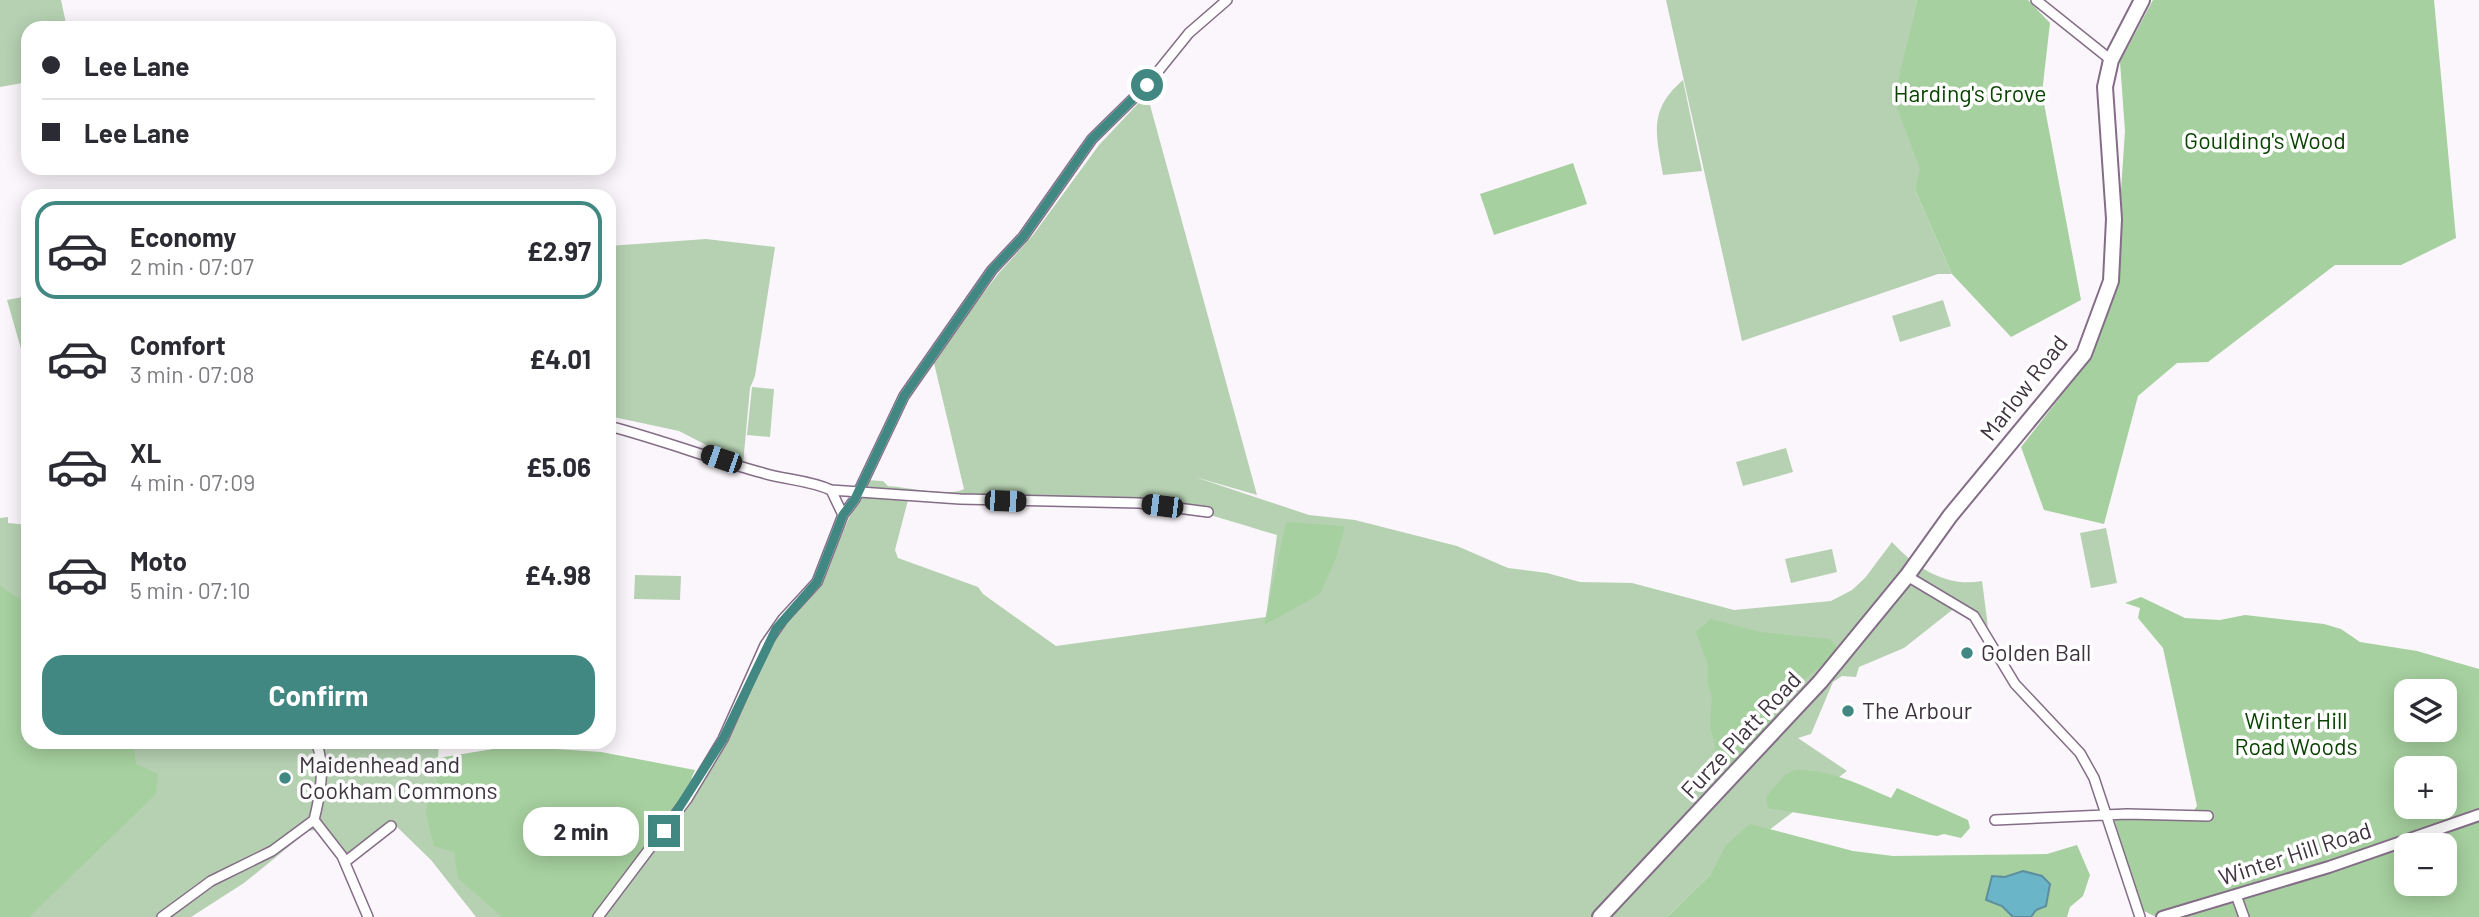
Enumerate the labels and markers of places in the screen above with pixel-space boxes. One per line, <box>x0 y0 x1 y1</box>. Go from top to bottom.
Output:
place label: Golden Ball <box>1981 638 2091 666</box>
marker: Golden Ball <box>1959 645 1975 661</box>
place label: The Arbour <box>1862 696 1973 724</box>
marker: The Arbour <box>1840 703 1856 719</box>
place label: Maidenhead and Cookham Commons <box>299 750 498 804</box>
marker: Maidenhead and Cookham Commons <box>277 770 293 786</box>

